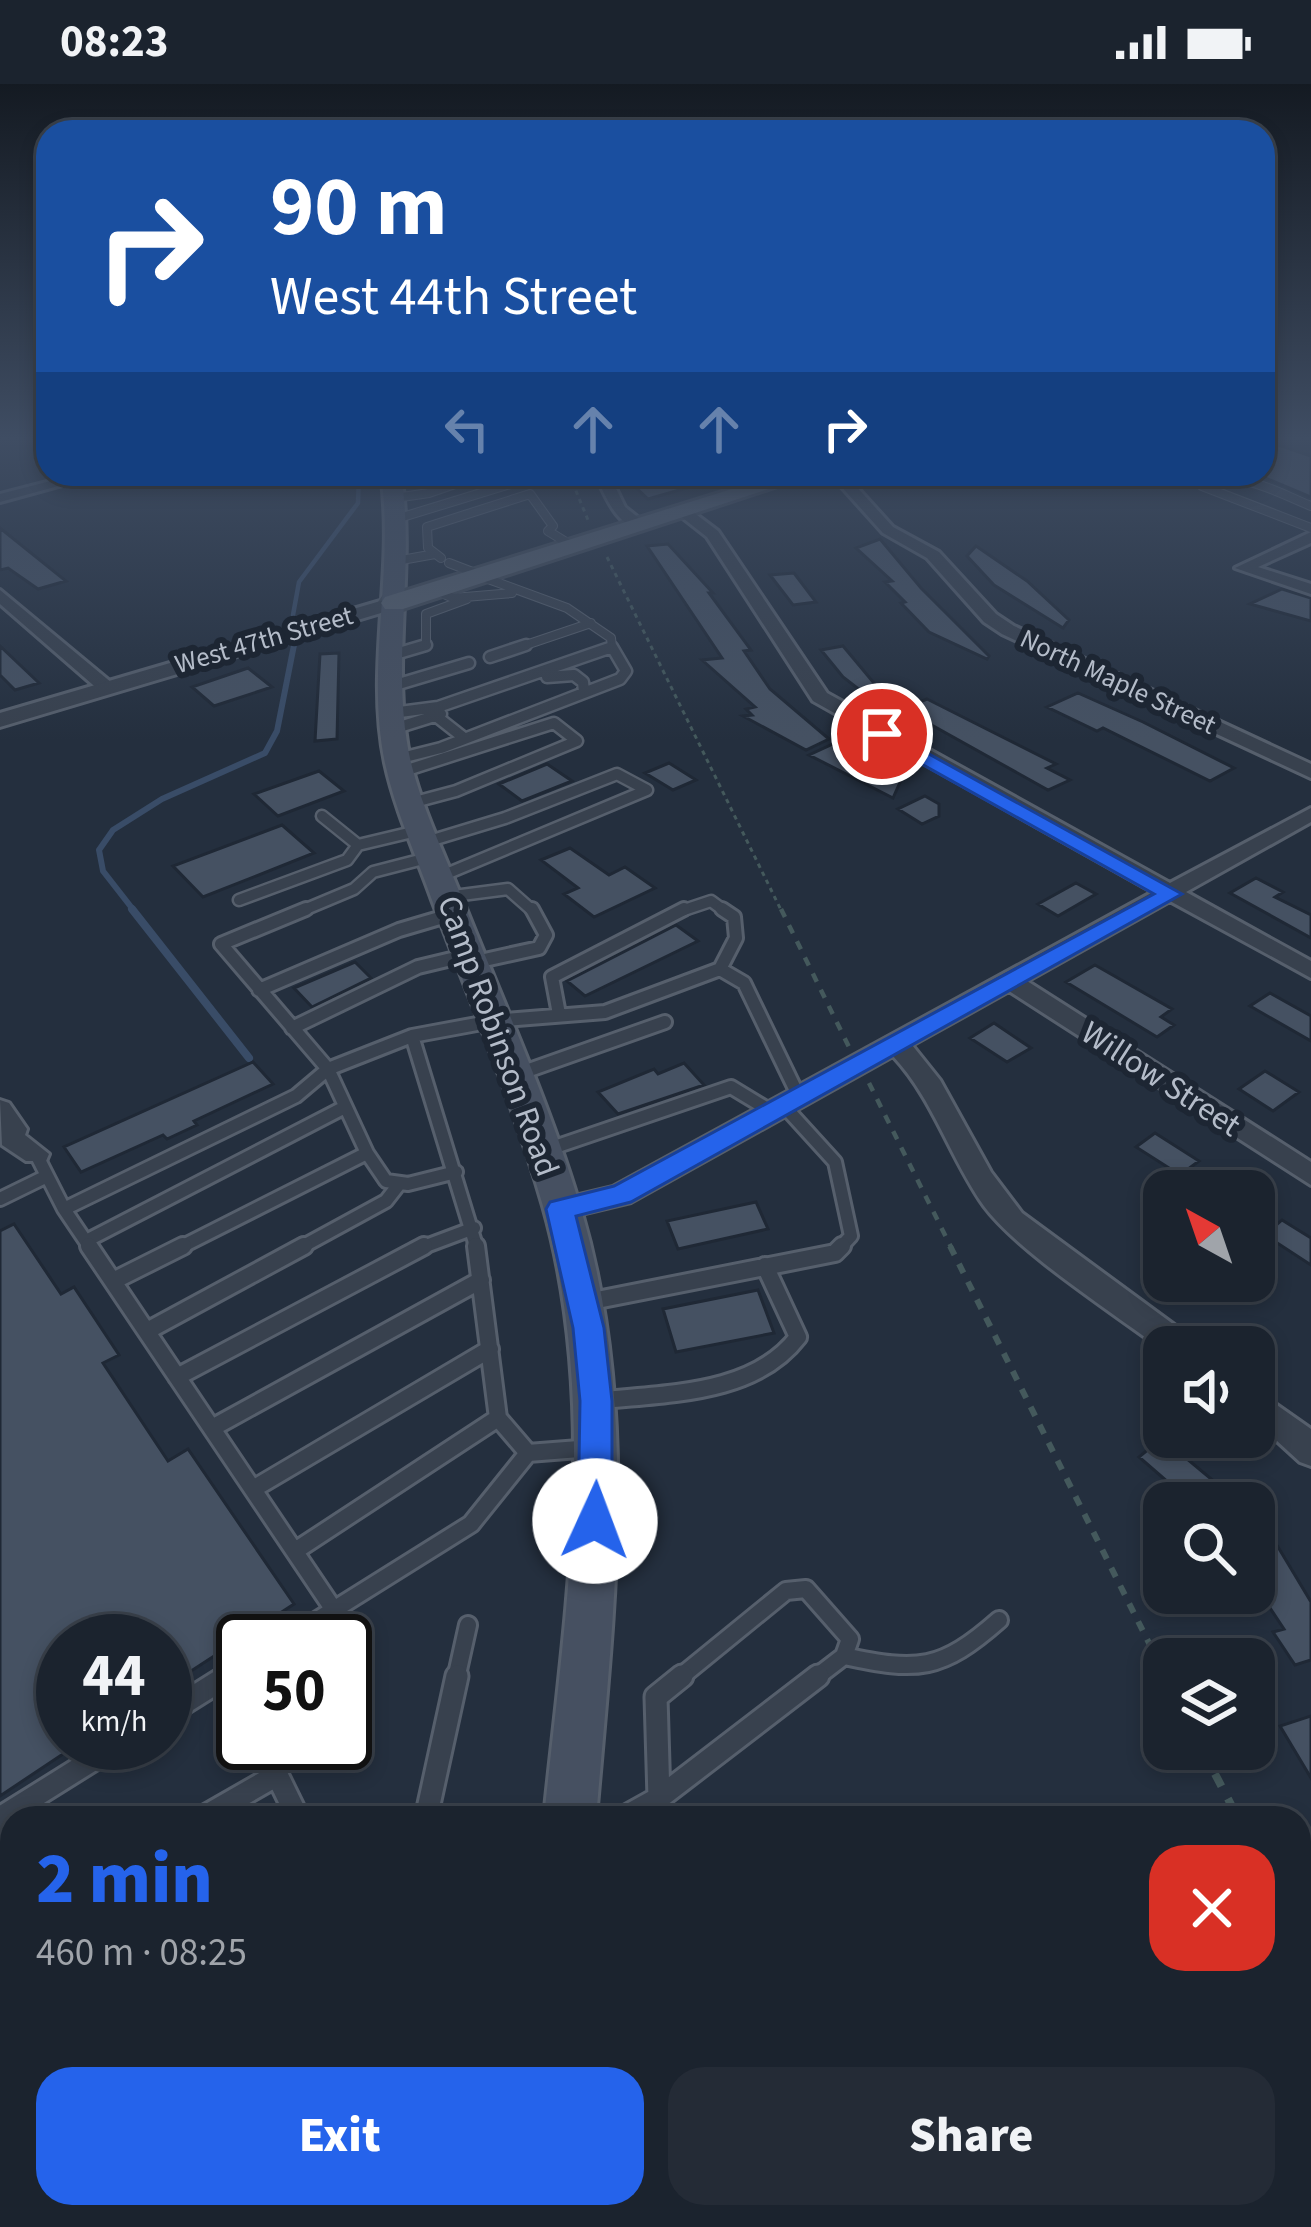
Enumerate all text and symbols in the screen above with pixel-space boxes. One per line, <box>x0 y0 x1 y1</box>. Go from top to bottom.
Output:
text: 08:23 <box>60 10 169 74</box>
text: 90 m <box>270 148 448 268</box>
icon: right <box>72 168 228 324</box>
text: West 44th Street <box>270 259 637 336</box>
icon: left <box>434 396 500 462</box>
icon: ahead <box>560 396 626 462</box>
icon: ahead <box>686 396 752 462</box>
icon: right <box>812 396 878 462</box>
street label: West 47th Street <box>170 596 358 684</box>
street label: North Maple Street <box>1014 619 1222 745</box>
pin <box>831 683 933 785</box>
icon: arrive <box>849 701 915 767</box>
street label: Camp Robinson Road <box>425 889 571 1183</box>
street label: Willow Street <box>1072 1010 1250 1148</box>
north arrow <box>1143 1170 1275 1302</box>
map controls <box>1143 1170 1275 1770</box>
button: sound <box>1143 1326 1275 1458</box>
position arrow <box>532 1458 658 1584</box>
button: search <box>1143 1482 1275 1614</box>
speed limit sign: 50 <box>216 1614 372 1770</box>
text: 44 <box>82 1634 146 1719</box>
button: layers <box>1143 1638 1275 1770</box>
text: km/h <box>81 1700 147 1743</box>
text: 2 min <box>36 1828 213 1931</box>
button: close <box>1149 1845 1275 1971</box>
text: 460 m · 08:25 <box>36 1925 247 1981</box>
button: Exit <box>36 2067 644 2205</box>
button: Share <box>668 2067 1275 2205</box>

